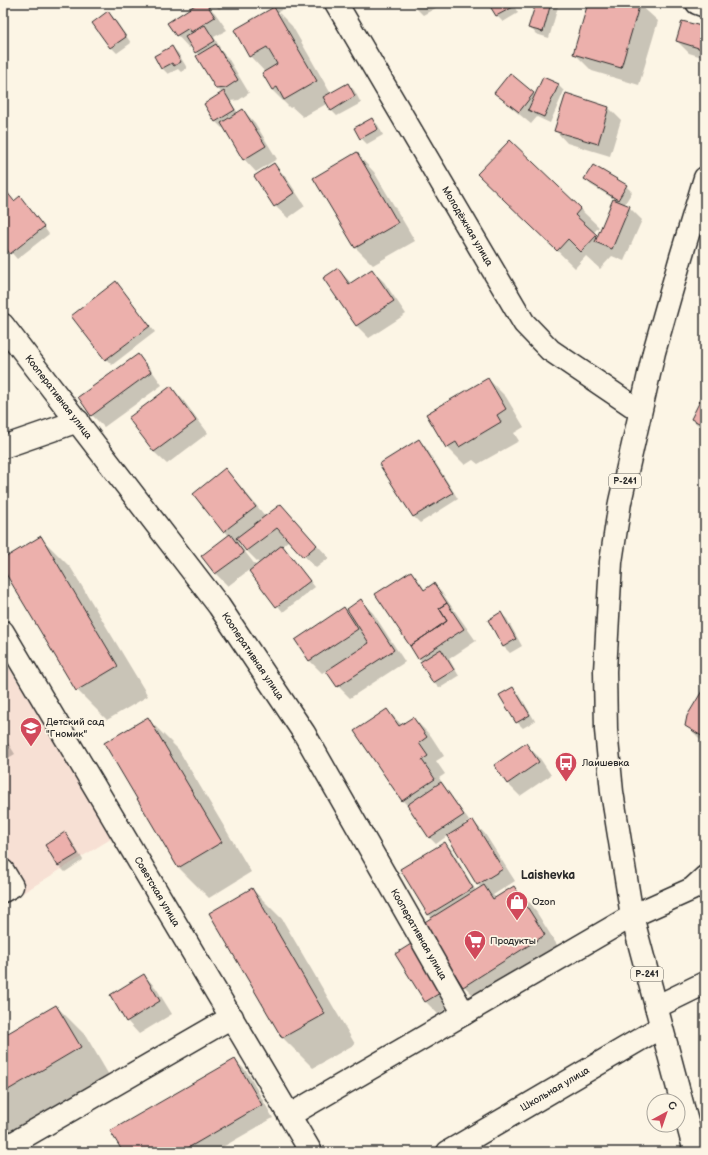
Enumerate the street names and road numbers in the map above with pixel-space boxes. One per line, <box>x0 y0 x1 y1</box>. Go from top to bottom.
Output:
street label: Молодёжная улица <box>439 184 495 268</box>
street label: Кооперативная улица <box>22 353 95 442</box>
road number: Р-241 <box>609 474 641 488</box>
street label: Кооперативная улица <box>219 610 286 703</box>
street label: Советская улица <box>132 855 182 929</box>
street label: Кооперативная улица <box>388 887 449 982</box>
road number: Р-241 <box>631 967 663 981</box>
street label: Школьная улица <box>518 1064 592 1114</box>

